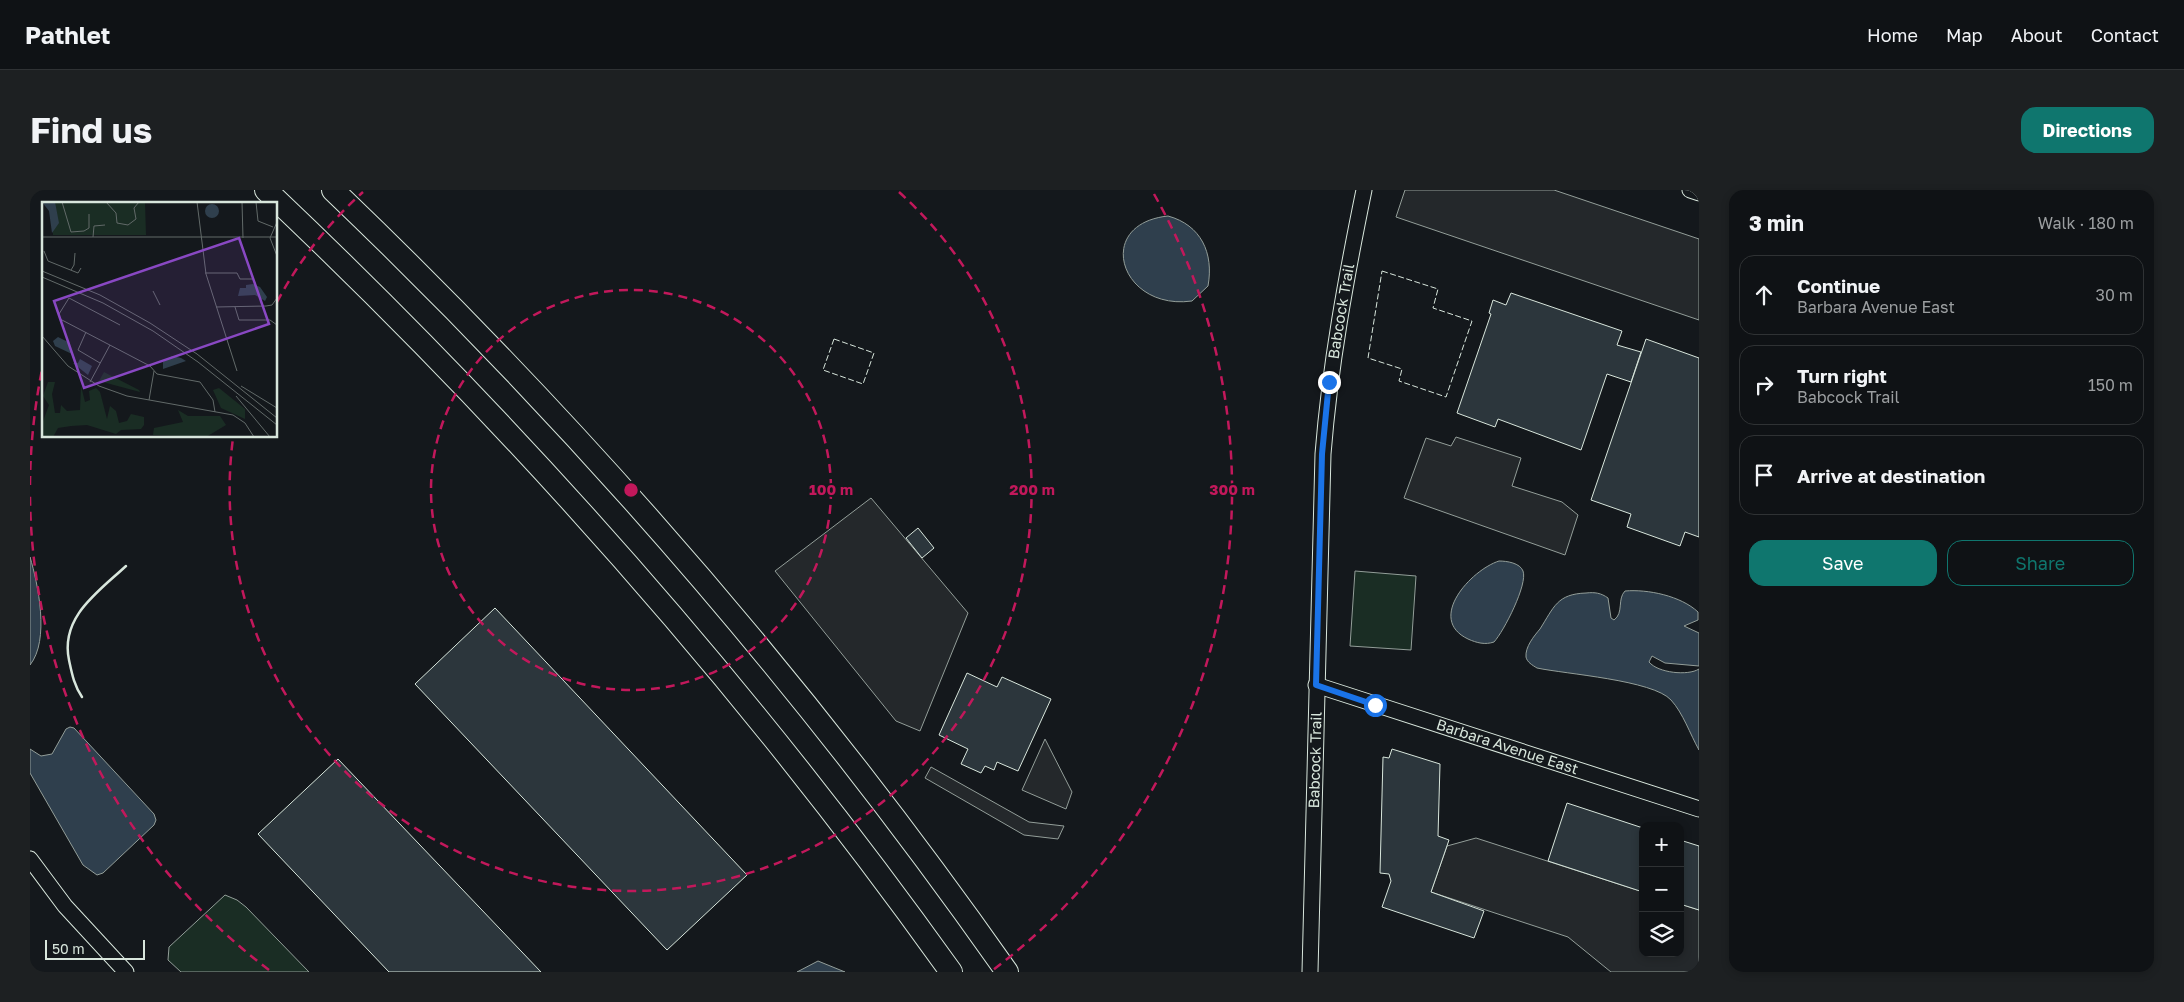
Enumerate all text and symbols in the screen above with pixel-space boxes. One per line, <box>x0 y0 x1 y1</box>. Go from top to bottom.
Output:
text: Pathlet <box>25 20 110 49</box>
text: Home <box>1867 24 1918 46</box>
text: Map <box>1946 24 1983 46</box>
text: About <box>2011 24 2063 46</box>
text: Contact <box>2091 24 2159 46</box>
button: Directions <box>2021 107 2154 153</box>
text: Find us <box>30 109 152 151</box>
inset map <box>42 202 278 438</box>
text: 3 min <box>1749 210 1804 236</box>
text: Walk · 180 m <box>2038 213 2134 233</box>
street label: Babcock Trail <box>1324 262 1357 360</box>
text: Continue <box>1797 274 1880 297</box>
icon: ahead <box>1750 281 1778 309</box>
text: 30 m <box>2096 285 2133 305</box>
text: Barbara Avenue East <box>1797 297 1955 317</box>
text: Turn right <box>1797 364 1887 387</box>
route end <box>1318 371 1341 394</box>
icon: right <box>1750 371 1778 399</box>
text: 150 m <box>2088 375 2133 395</box>
text: Babcock Trail <box>1797 387 1900 407</box>
icon: arrive <box>1750 461 1778 489</box>
text: Arrive at destination <box>1797 464 1985 487</box>
text: 100 m <box>809 480 853 498</box>
text: 200 m <box>1009 480 1055 498</box>
text: 300 m <box>1209 480 1255 498</box>
centre of rings <box>622 481 640 499</box>
button: Save <box>1749 540 1937 586</box>
button: Share <box>1947 540 2134 586</box>
route start <box>1364 694 1387 717</box>
street label: Babcock Trail <box>1304 711 1325 808</box>
street label: Barbara Avenue East <box>1434 715 1581 777</box>
map controls <box>1639 822 1684 957</box>
button: + <box>1639 822 1684 867</box>
button: − <box>1639 867 1684 912</box>
button: layers <box>1639 912 1684 957</box>
scale bar <box>45 937 145 960</box>
text: 50 m <box>52 940 85 957</box>

